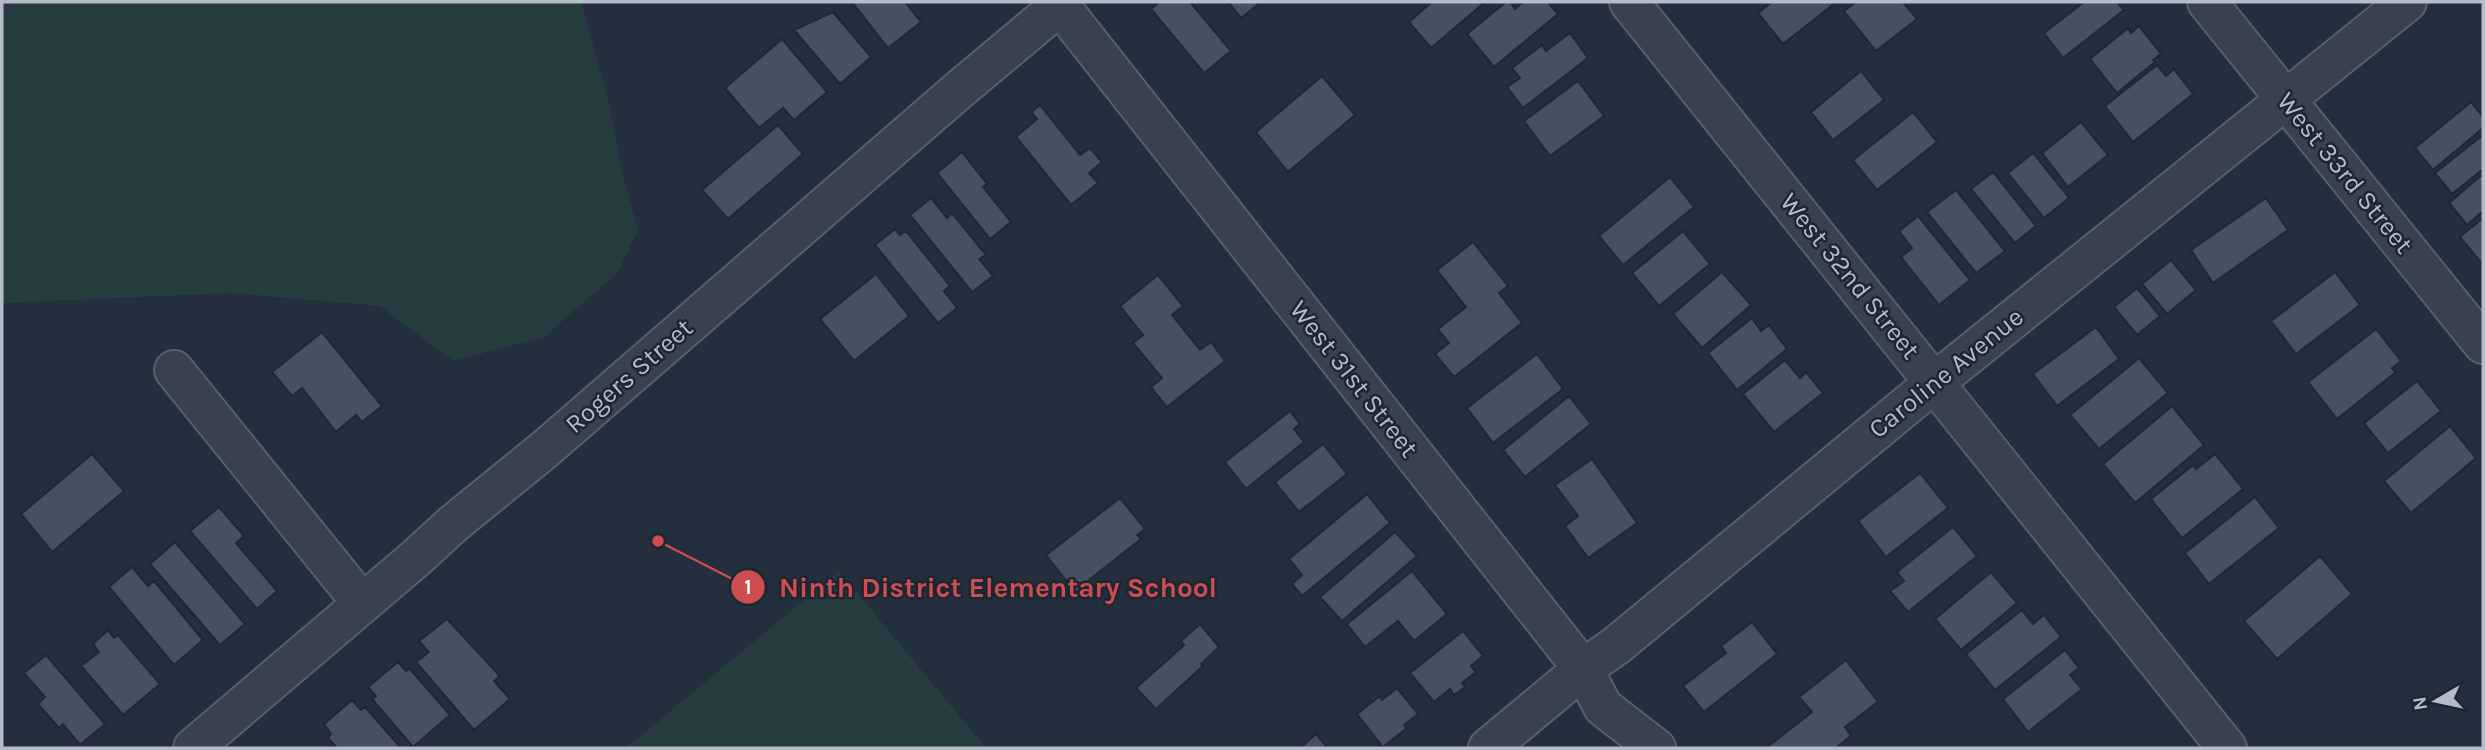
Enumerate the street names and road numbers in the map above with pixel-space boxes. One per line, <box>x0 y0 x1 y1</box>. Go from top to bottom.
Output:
street label: West 33rd Street <box>2271 86 2420 260</box>
street label: West 32nd Street <box>1774 187 1927 365</box>
street label: West 31st Street <box>1283 294 1425 464</box>
street label: Caroline Avenue <box>1863 301 2029 445</box>
street label: Rogers Street <box>559 312 699 440</box>

